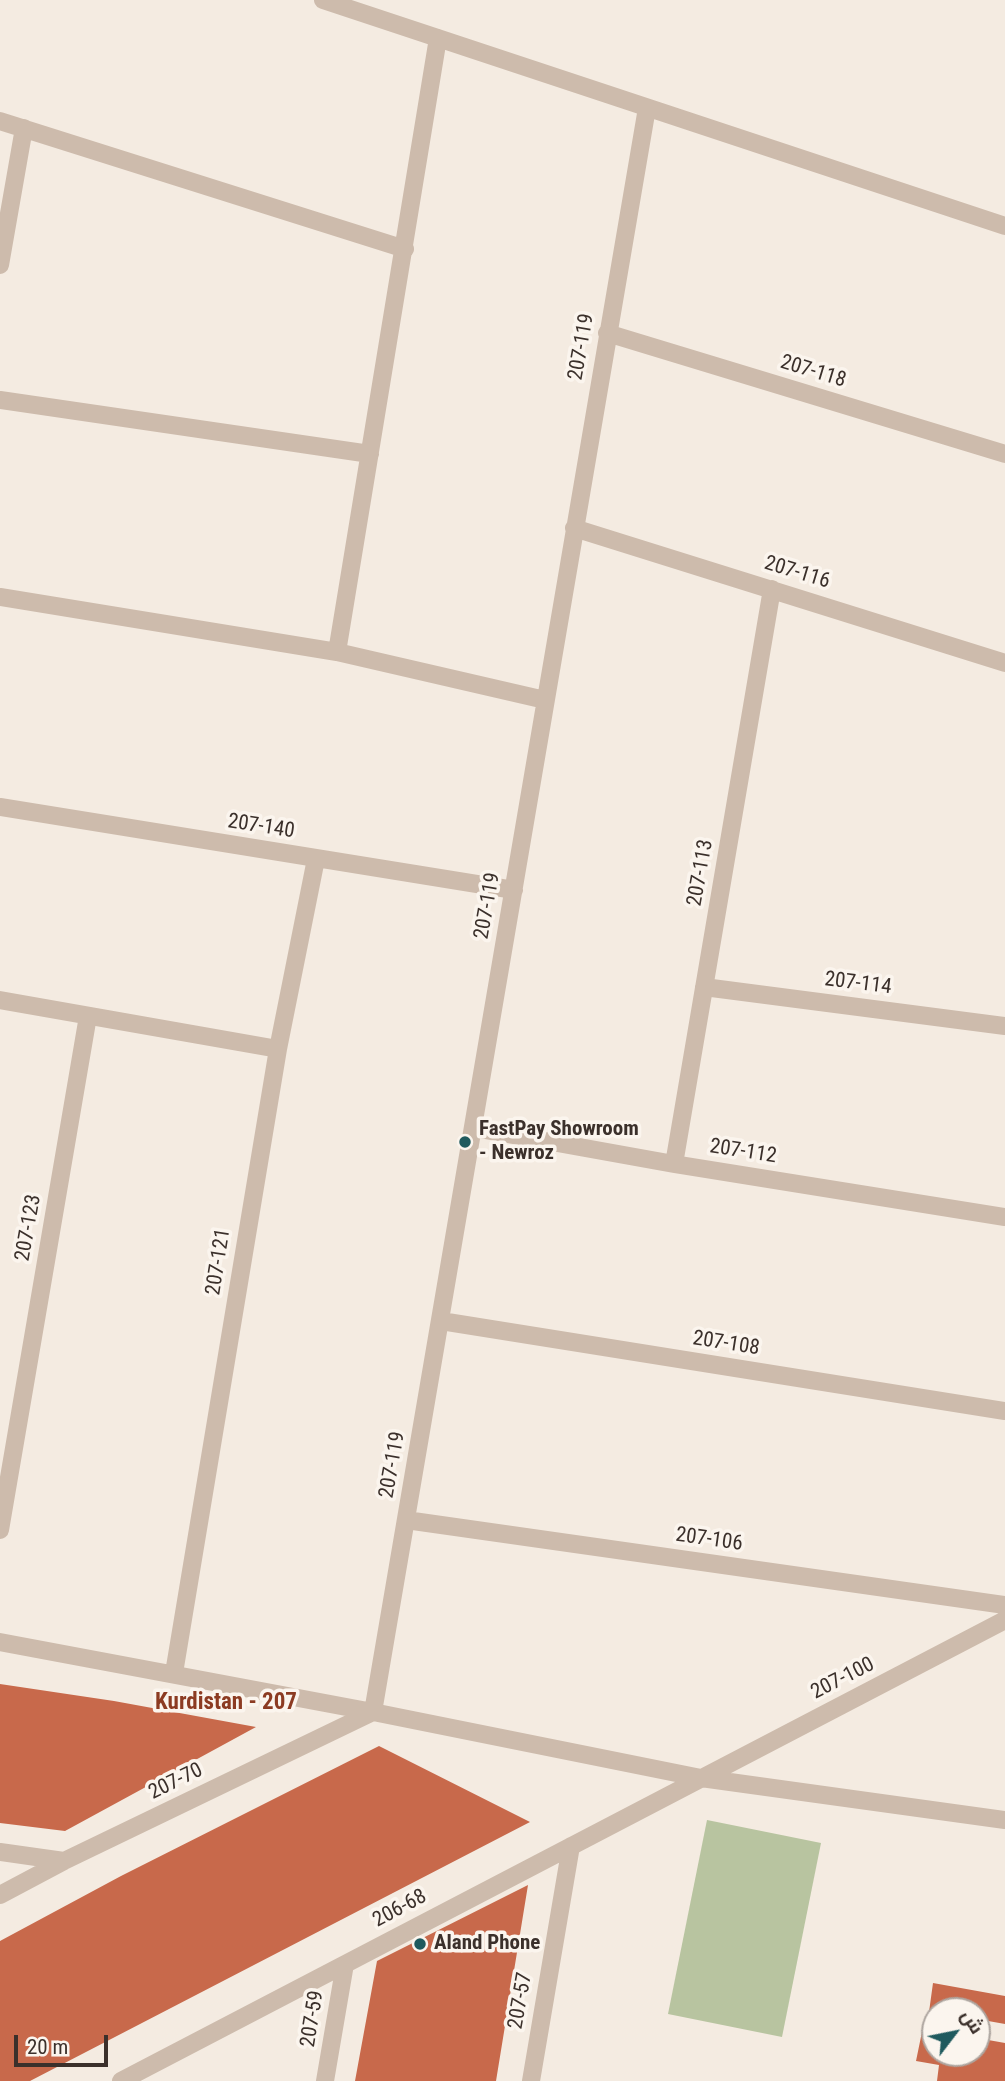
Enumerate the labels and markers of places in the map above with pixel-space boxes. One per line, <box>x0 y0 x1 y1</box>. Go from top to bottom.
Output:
place label: FastPay Showroom - Newroz <box>479 1117 639 1167</box>
marker: FastPay Showroom - Newroz <box>457 1134 473 1150</box>
place label: Aland Phone <box>434 1931 540 1957</box>
marker: Aland Phone <box>412 1936 428 1952</box>

